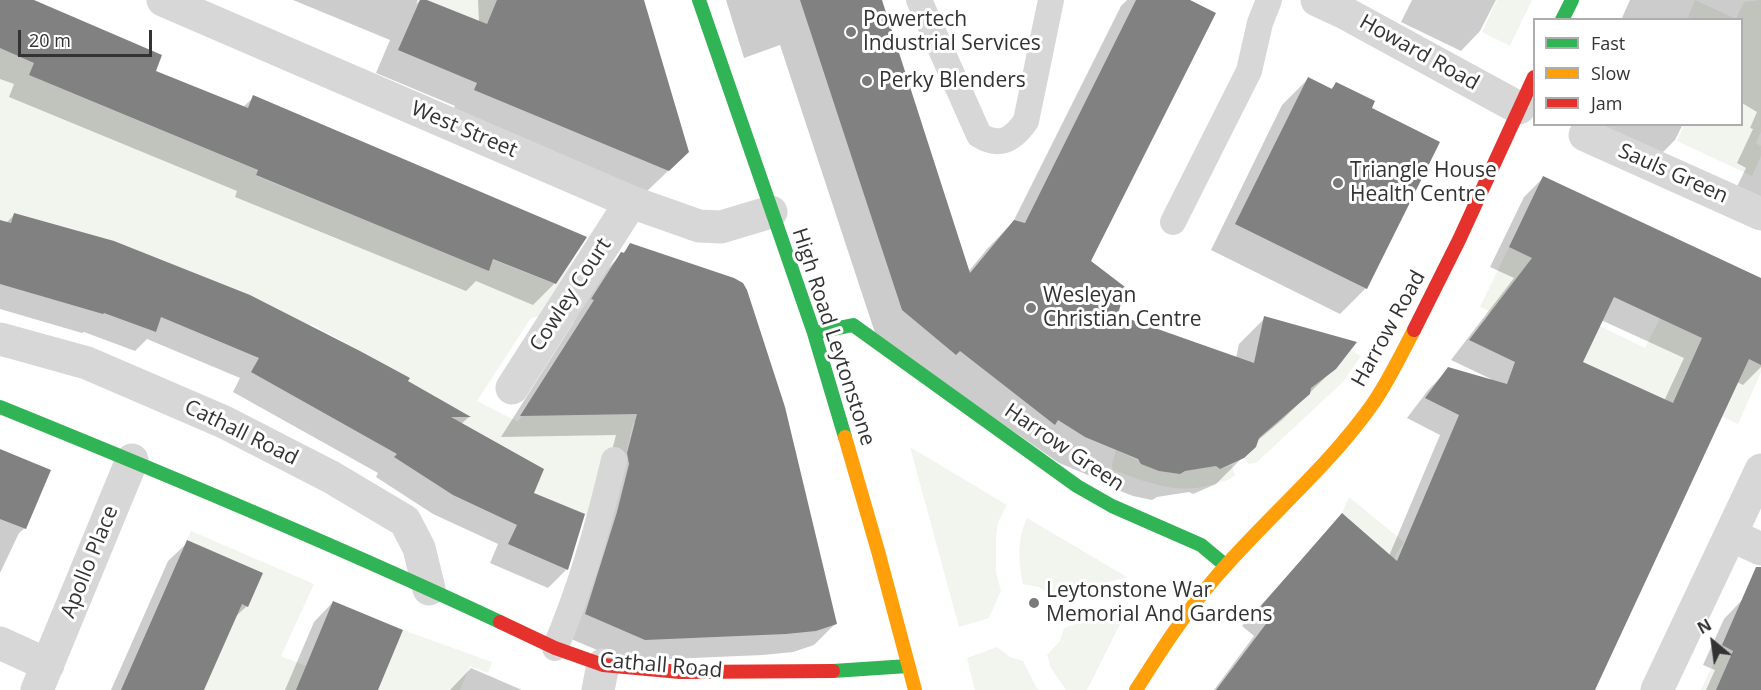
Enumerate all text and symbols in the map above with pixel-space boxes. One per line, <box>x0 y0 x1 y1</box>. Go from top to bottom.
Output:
place label: Powertech Industrial Services <box>863 7 1041 57</box>
street label: Howard Road <box>1355 10 1483 96</box>
scale bar <box>21 18 154 56</box>
legend <box>1533 18 1743 126</box>
marker: Powertech Industrial Services <box>844 25 858 39</box>
text: 20 m <box>29 28 71 52</box>
text: Fast <box>1591 31 1625 55</box>
text: Slow <box>1591 61 1630 85</box>
place label: Perky Blenders <box>879 68 1026 94</box>
marker: Perky Blenders <box>860 74 874 88</box>
text: Jam <box>1591 91 1623 115</box>
street label: West Street <box>407 96 521 164</box>
street label: Sauls Green <box>1614 139 1732 209</box>
place label: Triangle House Health Centre <box>1350 158 1497 208</box>
marker: Triangle House Health Centre <box>1331 176 1345 190</box>
street label: High Road Leytonstone <box>786 225 880 449</box>
street label: Cowley Court <box>525 234 617 356</box>
street label: Harrow Road <box>1347 267 1431 391</box>
place label: Wesleyan Christian Centre <box>1043 283 1202 333</box>
marker: Wesleyan Christian Centre <box>1024 301 1038 315</box>
street label: Cathall Road <box>180 395 302 471</box>
street label: Harrow Green <box>999 399 1129 497</box>
street label: Apollo Place <box>56 502 124 622</box>
place label: Leytonstone War Memorial And Gardens <box>1046 578 1273 628</box>
marker: Leytonstone War Memorial And Gardens <box>1027 596 1041 610</box>
north arrow <box>1683 612 1743 672</box>
text: N <box>1693 613 1715 639</box>
street label: Cathall Road <box>599 648 723 684</box>

